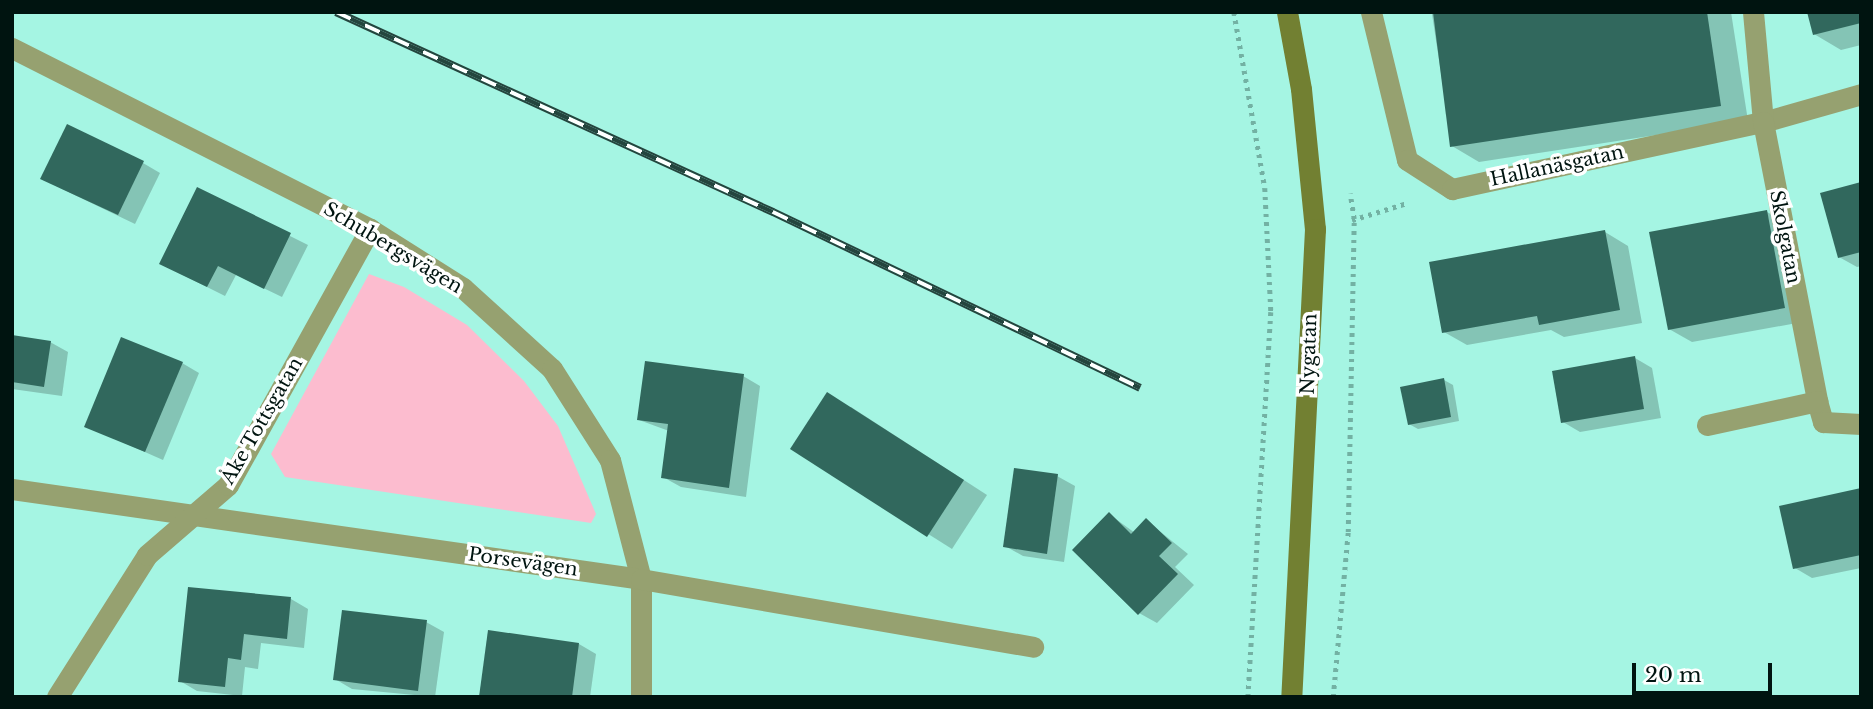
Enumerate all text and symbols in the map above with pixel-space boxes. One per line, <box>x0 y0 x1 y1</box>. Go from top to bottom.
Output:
street label: Hallanäsgatan <box>1488 141 1626 191</box>
street label: Skolgatan <box>1765 188 1805 286</box>
street label: Schubergsvägen <box>320 198 466 298</box>
street label: Nygatan <box>1296 313 1322 395</box>
street label: Åke Tottsgatan <box>216 353 308 489</box>
street label: Porsevägen <box>467 543 579 581</box>
scale bar <box>1635 650 1775 694</box>
text: 20 m <box>1645 662 1702 688</box>

